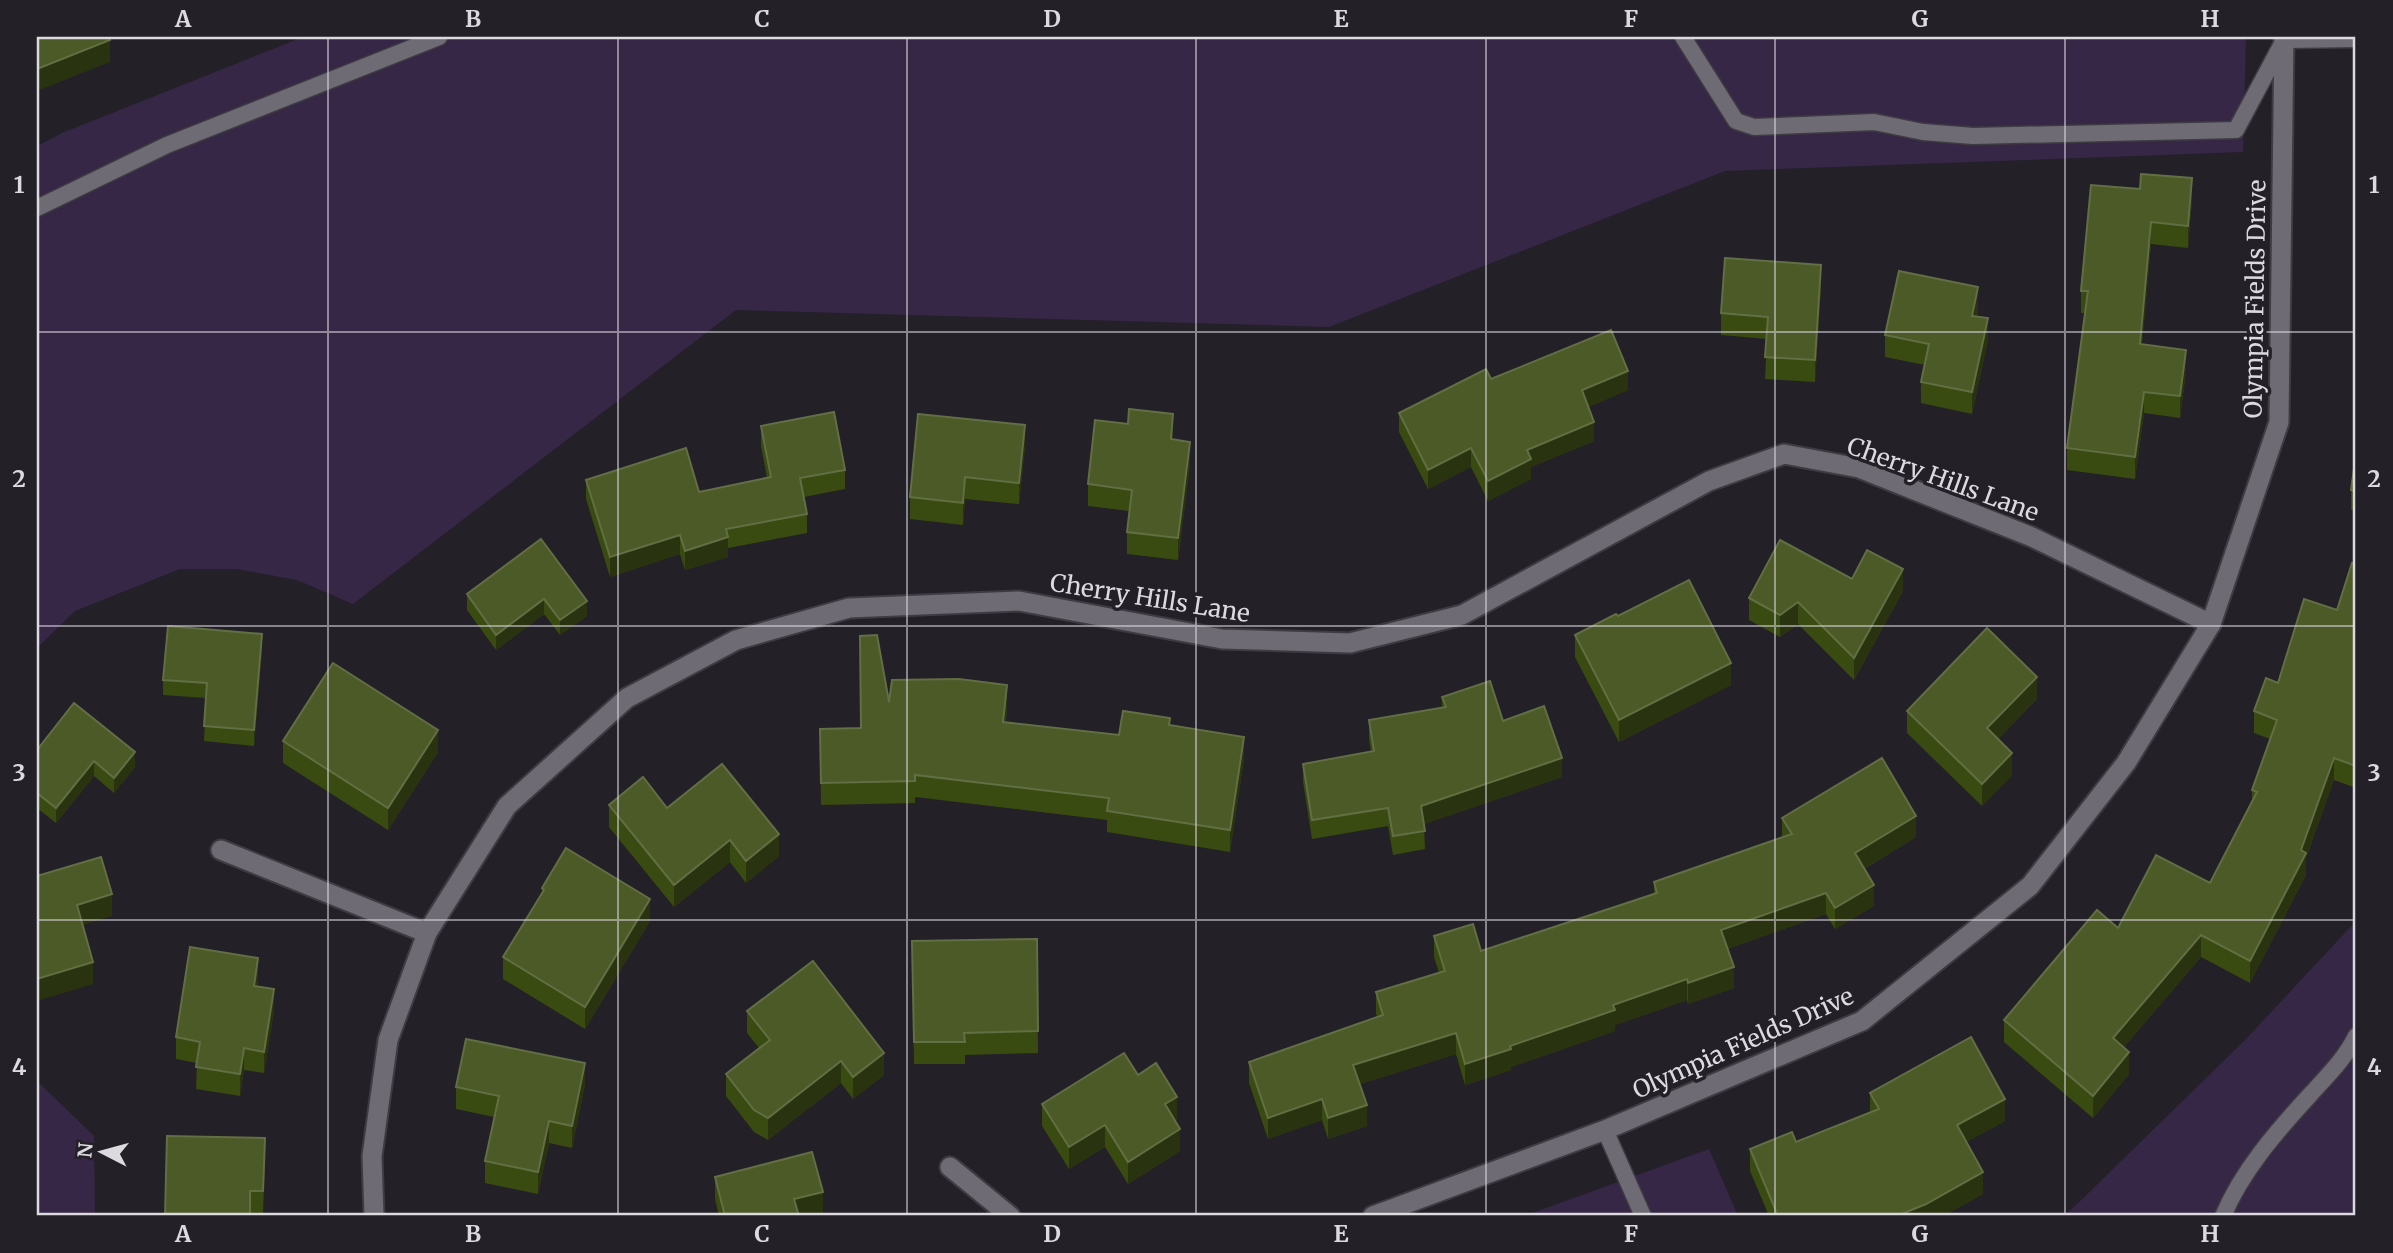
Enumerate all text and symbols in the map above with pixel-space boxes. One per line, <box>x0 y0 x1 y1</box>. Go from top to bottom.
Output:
text: A <box>174 4 192 33</box>
text: B <box>465 4 481 33</box>
text: C <box>754 4 770 33</box>
text: D <box>1043 4 1061 33</box>
text: E <box>1333 4 1349 33</box>
text: F <box>1624 4 1638 33</box>
text: G <box>1912 4 1929 33</box>
text: H <box>2201 4 2220 33</box>
text: 1 <box>14 170 25 199</box>
text: 1 <box>2369 170 2380 199</box>
street label: Olympia Fields Drive <box>2237 179 2273 419</box>
street label: Cherry Hills Lane <box>1843 430 2043 528</box>
text: 2 <box>12 464 26 493</box>
text: 2 <box>2367 464 2381 493</box>
street label: Cherry Hills Lane <box>1048 567 1252 629</box>
text: 3 <box>12 758 26 787</box>
text: 3 <box>2367 758 2381 787</box>
street label: Olympia Fields Drive <box>1628 980 1858 1106</box>
text: 4 <box>12 1052 27 1081</box>
text: 4 <box>2367 1052 2382 1081</box>
north arrow <box>66 1116 136 1186</box>
text: N <box>72 1142 98 1159</box>
text: A <box>174 1219 192 1248</box>
text: B <box>465 1219 481 1248</box>
text: C <box>754 1219 770 1248</box>
text: D <box>1043 1219 1061 1248</box>
text: E <box>1333 1219 1349 1248</box>
text: F <box>1624 1219 1638 1248</box>
text: G <box>1912 1219 1929 1248</box>
text: H <box>2201 1219 2220 1248</box>

